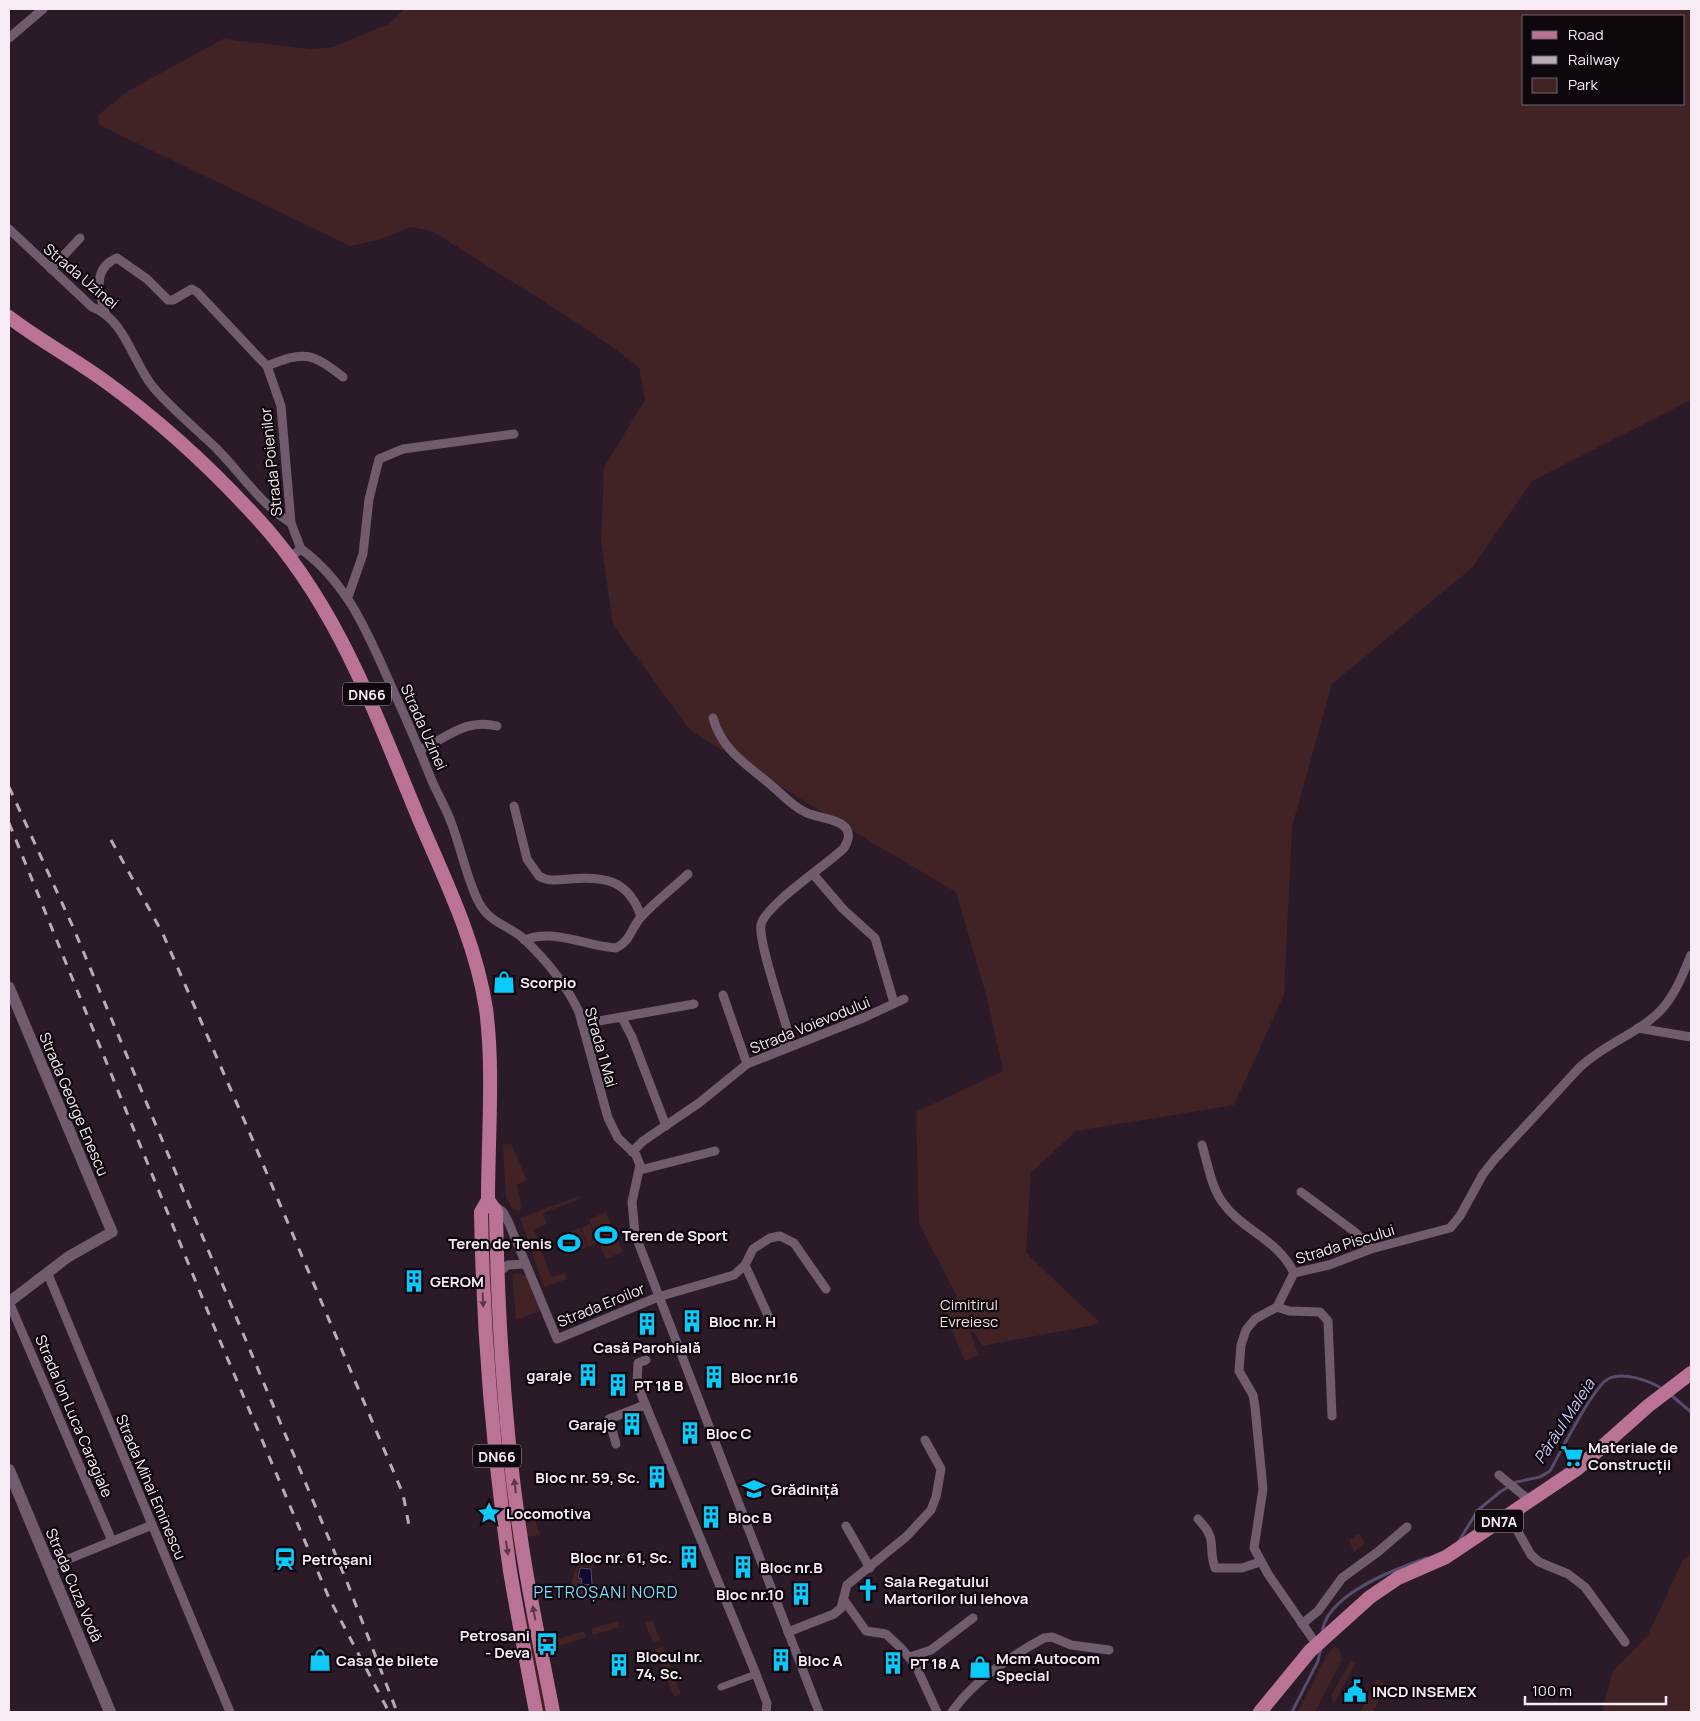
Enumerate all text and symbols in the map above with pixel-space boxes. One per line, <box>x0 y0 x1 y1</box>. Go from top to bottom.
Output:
legend <box>1522 15 1685 105</box>
text: Road <box>1568 24 1604 45</box>
text: Railway <box>1568 49 1620 70</box>
text: Park <box>1568 74 1598 95</box>
street label: Strada Uzinei <box>39 238 123 314</box>
street label: Strada Poienilor <box>255 406 287 517</box>
street label: Strada Uzinei <box>396 681 452 773</box>
road number: DN66 <box>343 682 391 706</box>
shop icon: Scorpio <box>491 969 517 995</box>
place label: Scorpio <box>520 972 576 993</box>
street label: Strada Voievodului <box>747 991 873 1059</box>
street label: Strada 1 Mai <box>580 1005 622 1089</box>
street label: Strada George Enescu <box>34 1029 114 1179</box>
street label: Strada Piscului <box>1293 1219 1397 1269</box>
sports icon: Teren de Sport <box>593 1222 619 1248</box>
place label: Teren de Sport <box>622 1225 728 1246</box>
sports icon: Teren de Tenis <box>556 1230 582 1256</box>
place label: Teren de Tenis <box>448 1233 552 1254</box>
building icon: GEROM <box>401 1268 427 1294</box>
place label: GEROM <box>430 1271 484 1292</box>
street label: Strada Eroilor <box>554 1278 649 1332</box>
one-way arrow <box>480 1292 488 1308</box>
park label: Cimitirul Evreiesc <box>940 1294 998 1332</box>
building icon: Bloc nr. H <box>679 1308 705 1334</box>
building icon: Casă Parohială <box>634 1311 660 1337</box>
place label: Bloc nr. H <box>709 1311 776 1332</box>
street label: Strada Ion Luca Caragiale <box>30 1331 118 1501</box>
place label: Casă Parohială <box>593 1337 701 1358</box>
building icon: garaje <box>575 1362 601 1388</box>
building icon: Bloc nr.16 <box>701 1364 727 1390</box>
place label: garaje <box>526 1365 572 1386</box>
place label: Bloc nr.16 <box>731 1367 798 1388</box>
building icon: PT 18 B <box>605 1372 631 1398</box>
water label: Pârâul Maleia <box>1528 1373 1600 1468</box>
place label: PT 18 B <box>634 1375 684 1396</box>
street label: Strada Mihai Eminescu <box>111 1411 191 1563</box>
building icon: Garaje <box>619 1411 645 1437</box>
place label: Garaje <box>569 1414 616 1435</box>
building icon: Bloc C <box>677 1420 703 1446</box>
place label: Bloc C <box>706 1423 752 1444</box>
place label: Materiale de Construcții <box>1588 1437 1678 1475</box>
supermarket icon: Materiale de Construcții <box>1559 1443 1585 1469</box>
road number: DN66 <box>473 1444 521 1468</box>
building icon: Bloc nr. 59, Sc. <box>644 1464 670 1490</box>
place label: Bloc nr. 59, Sc. <box>535 1467 640 1488</box>
school or university icon: Grădiniță <box>741 1476 767 1502</box>
one-way arrow <box>511 1478 519 1494</box>
place label: Grădiniță <box>771 1479 839 1500</box>
place icon: Locomotiva <box>476 1500 502 1526</box>
place label: Locomotiva <box>506 1503 591 1524</box>
building icon: Bloc B <box>698 1504 724 1530</box>
place label: Bloc B <box>728 1507 773 1528</box>
road number: DN7A <box>1475 1510 1523 1532</box>
street label: Strada Cuza Vodă <box>41 1525 107 1645</box>
one-way arrow <box>504 1541 512 1557</box>
building icon: Bloc nr. 61, Sc. <box>676 1544 702 1570</box>
station icon: Petroșani <box>272 1546 298 1572</box>
place label: Bloc nr. 61, Sc. <box>570 1547 672 1568</box>
place label: Petroșani <box>302 1549 372 1570</box>
building icon: Bloc nr.B <box>730 1554 756 1580</box>
place label: Bloc nr.B <box>760 1557 823 1578</box>
place label: Sala Regatului Martorilor lui Iehova <box>884 1571 1028 1609</box>
church icon: Sala Regatului Martorilor lui Iehova <box>855 1577 881 1603</box>
district label: PETROȘANI NORD <box>533 1581 679 1603</box>
building icon: Bloc nr.10 <box>788 1581 814 1607</box>
place label: Bloc nr.10 <box>716 1584 784 1605</box>
one-way arrow <box>529 1604 537 1620</box>
place label: Petrosani - Deva <box>460 1625 530 1663</box>
bus stop icon: Petrosani - Deva <box>534 1631 560 1657</box>
place label: Blocul nr. 74, Sc. <box>636 1646 703 1684</box>
shop icon: Casa de bilete <box>307 1647 333 1673</box>
building icon: Bloc A <box>768 1647 794 1673</box>
place label: Mcm Autocom Special <box>996 1648 1100 1686</box>
place label: Casa de bilete <box>336 1650 439 1671</box>
place label: Bloc A <box>798 1650 843 1671</box>
building icon: PT 18 A <box>880 1650 906 1676</box>
building icon: Blocul nr. 74, Sc. <box>606 1652 632 1678</box>
place label: PT 18 A <box>910 1653 960 1674</box>
shop icon: Mcm Autocom Special <box>967 1654 993 1680</box>
scale bar <box>1525 1674 1666 1706</box>
public building icon: INCD INSEMEX <box>1342 1678 1368 1704</box>
text: 100 m <box>1532 1680 1572 1701</box>
place label: INCD INSEMEX <box>1372 1681 1477 1702</box>

